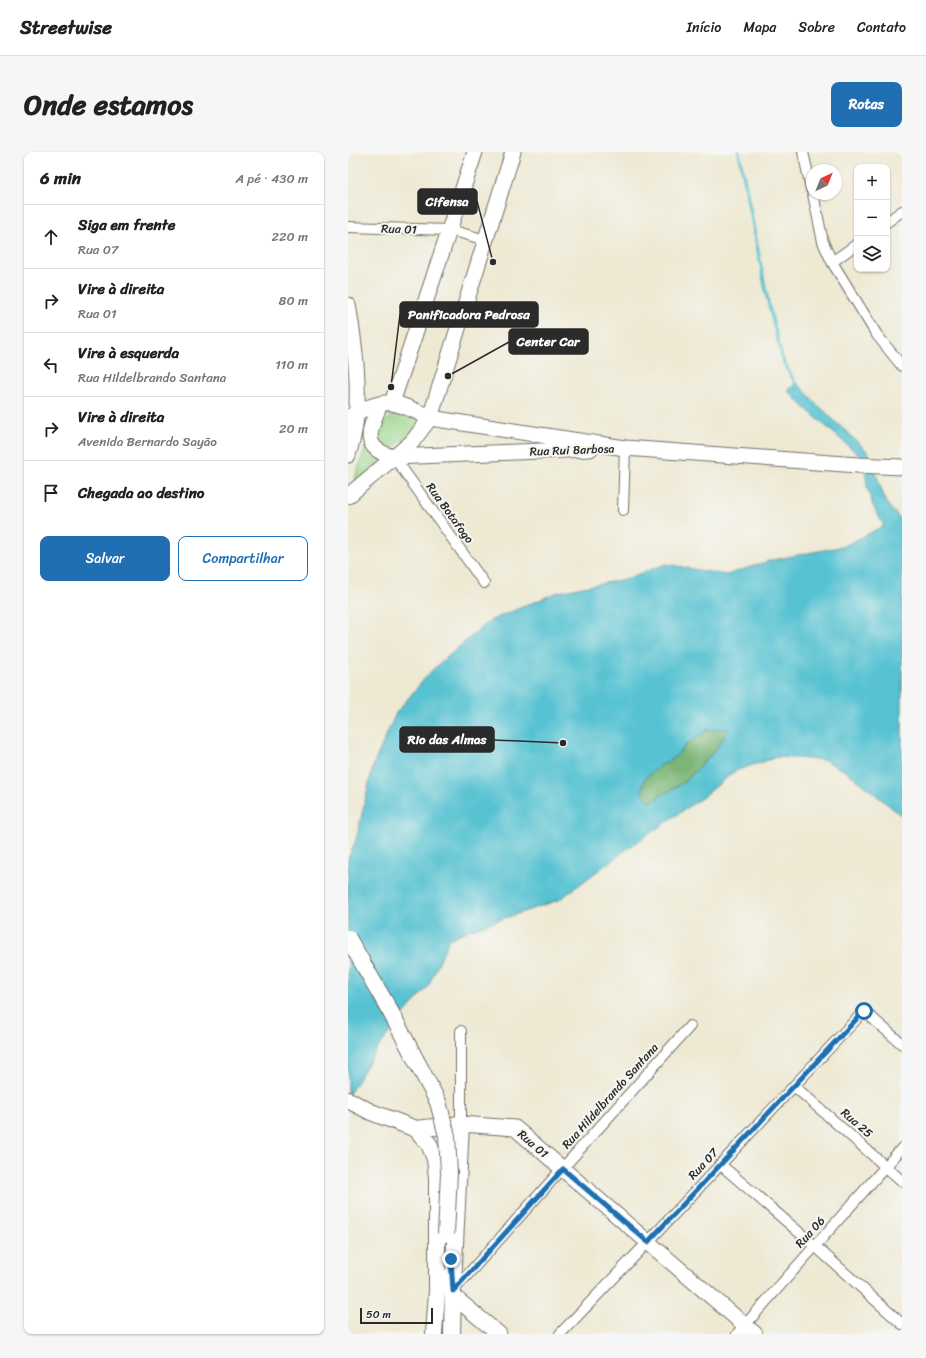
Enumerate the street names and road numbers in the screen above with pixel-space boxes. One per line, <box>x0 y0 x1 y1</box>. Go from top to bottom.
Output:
street label: Rua 01 <box>381 217 417 241</box>
street label: Rua Rui Barbosa <box>529 438 615 462</box>
street label: Rua Botafogo <box>420 478 480 548</box>
street label: Rua Hildelbrando Santana <box>556 1038 664 1154</box>
street label: Rua 25 <box>836 1103 878 1143</box>
street label: Rua 01 <box>512 1124 554 1164</box>
street label: Rua 07 <box>682 1142 725 1185</box>
street label: Rua 06 <box>789 1211 831 1253</box>

